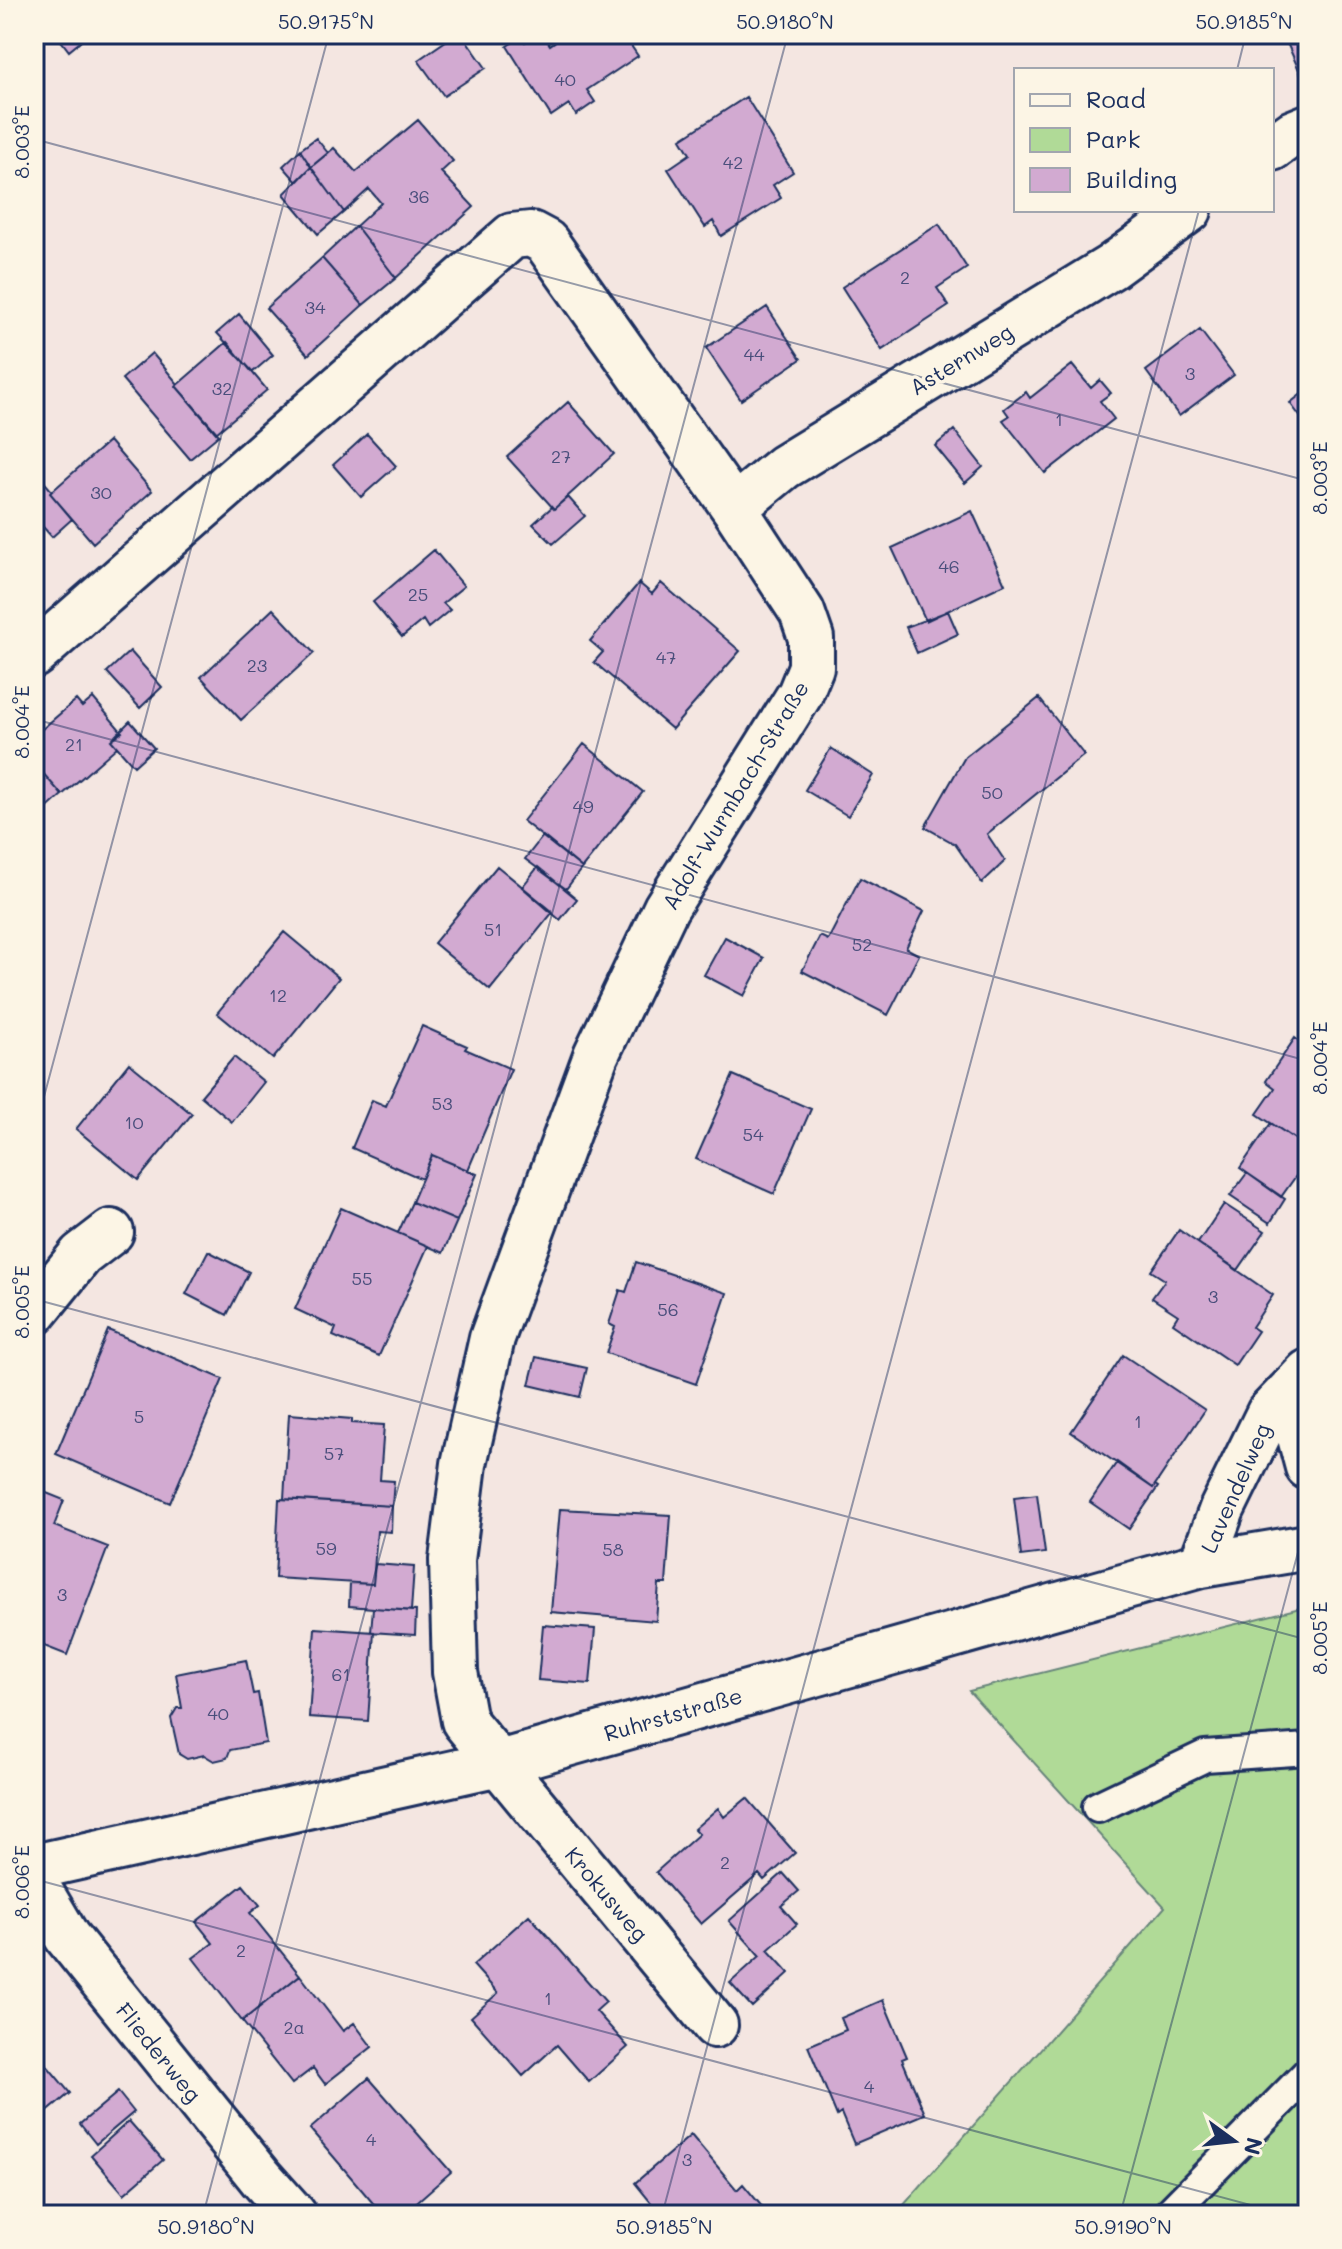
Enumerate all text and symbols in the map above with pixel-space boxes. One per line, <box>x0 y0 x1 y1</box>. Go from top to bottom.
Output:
text: 50.9175°N <box>278 8 374 34</box>
text: 50.9180°N <box>736 8 834 34</box>
text: 50.9185°N <box>1196 8 1292 34</box>
house number: 40 <box>554 67 576 91</box>
legend <box>1014 68 1274 212</box>
text: Road <box>1086 83 1146 114</box>
text: 8.003°E <box>8 105 34 179</box>
text: Park <box>1086 123 1140 154</box>
house number: 42 <box>723 150 743 174</box>
text: Building <box>1086 163 1177 194</box>
house number: 36 <box>408 184 430 208</box>
house number: 2 <box>900 265 910 289</box>
house number: 34 <box>304 295 326 319</box>
street label: Asternweg <box>904 317 1018 401</box>
house number: 44 <box>743 342 765 366</box>
house number: 3 <box>1185 361 1195 385</box>
house number: 32 <box>212 376 232 400</box>
house number: 1 <box>1055 407 1063 431</box>
text: 8.003°E <box>1306 441 1332 515</box>
house number: 27 <box>551 444 571 468</box>
house number: 30 <box>90 480 112 504</box>
house number: 46 <box>938 554 960 578</box>
house number: 25 <box>408 582 428 606</box>
house number: 47 <box>656 645 676 669</box>
house number: 23 <box>247 653 267 677</box>
street label: Adolf-Wurmbach-Straße <box>655 675 815 915</box>
text: 8.004°E <box>8 685 34 759</box>
house number: 21 <box>65 732 83 756</box>
house number: 50 <box>981 780 1003 804</box>
house number: 49 <box>572 794 594 818</box>
house number: 51 <box>484 917 502 941</box>
house number: 52 <box>852 932 872 956</box>
house number: 12 <box>269 983 287 1007</box>
text: 8.004°E <box>1306 1021 1332 1095</box>
house number: 53 <box>431 1091 453 1115</box>
house number: 10 <box>124 1110 144 1134</box>
house number: 54 <box>742 1122 764 1146</box>
text: 8.005°E <box>8 1265 34 1339</box>
house number: 55 <box>352 1266 373 1290</box>
house number: 3 <box>1208 1284 1218 1308</box>
house number: 56 <box>657 1297 679 1321</box>
house number: 5 <box>134 1404 144 1428</box>
house number: 1 <box>1134 1409 1142 1433</box>
street label: Lavendelweg <box>1193 1418 1277 1558</box>
house number: 57 <box>324 1441 344 1465</box>
house number: 59 <box>315 1536 337 1560</box>
house number: 58 <box>602 1537 624 1561</box>
house number: 3 <box>57 1582 67 1606</box>
text: 8.005°E <box>1306 1601 1332 1675</box>
house number: 61 <box>332 1662 350 1686</box>
street label: Ruhrststraße <box>600 1680 746 1748</box>
house number: 40 <box>207 1701 229 1725</box>
street label: Krokusweg <box>559 1841 655 1947</box>
text: 8.006°E <box>8 1845 34 1919</box>
house number: 2 <box>720 1850 730 1874</box>
house number: 2 <box>236 1938 246 1962</box>
house number: 1 <box>544 1986 552 2010</box>
street label: Fliederweg <box>110 1996 208 2108</box>
house number: 2a <box>283 2015 305 2039</box>
house number: 4 <box>864 2074 875 2098</box>
north arrow <box>1194 2101 1274 2181</box>
house number: 4 <box>366 2127 377 2151</box>
text: N <box>1238 2134 1270 2158</box>
house number: 3 <box>682 2147 692 2171</box>
text: 50.9180°N <box>157 2213 255 2239</box>
text: 50.9185°N <box>616 2213 712 2239</box>
text: 50.9190°N <box>1074 2213 1172 2239</box>

